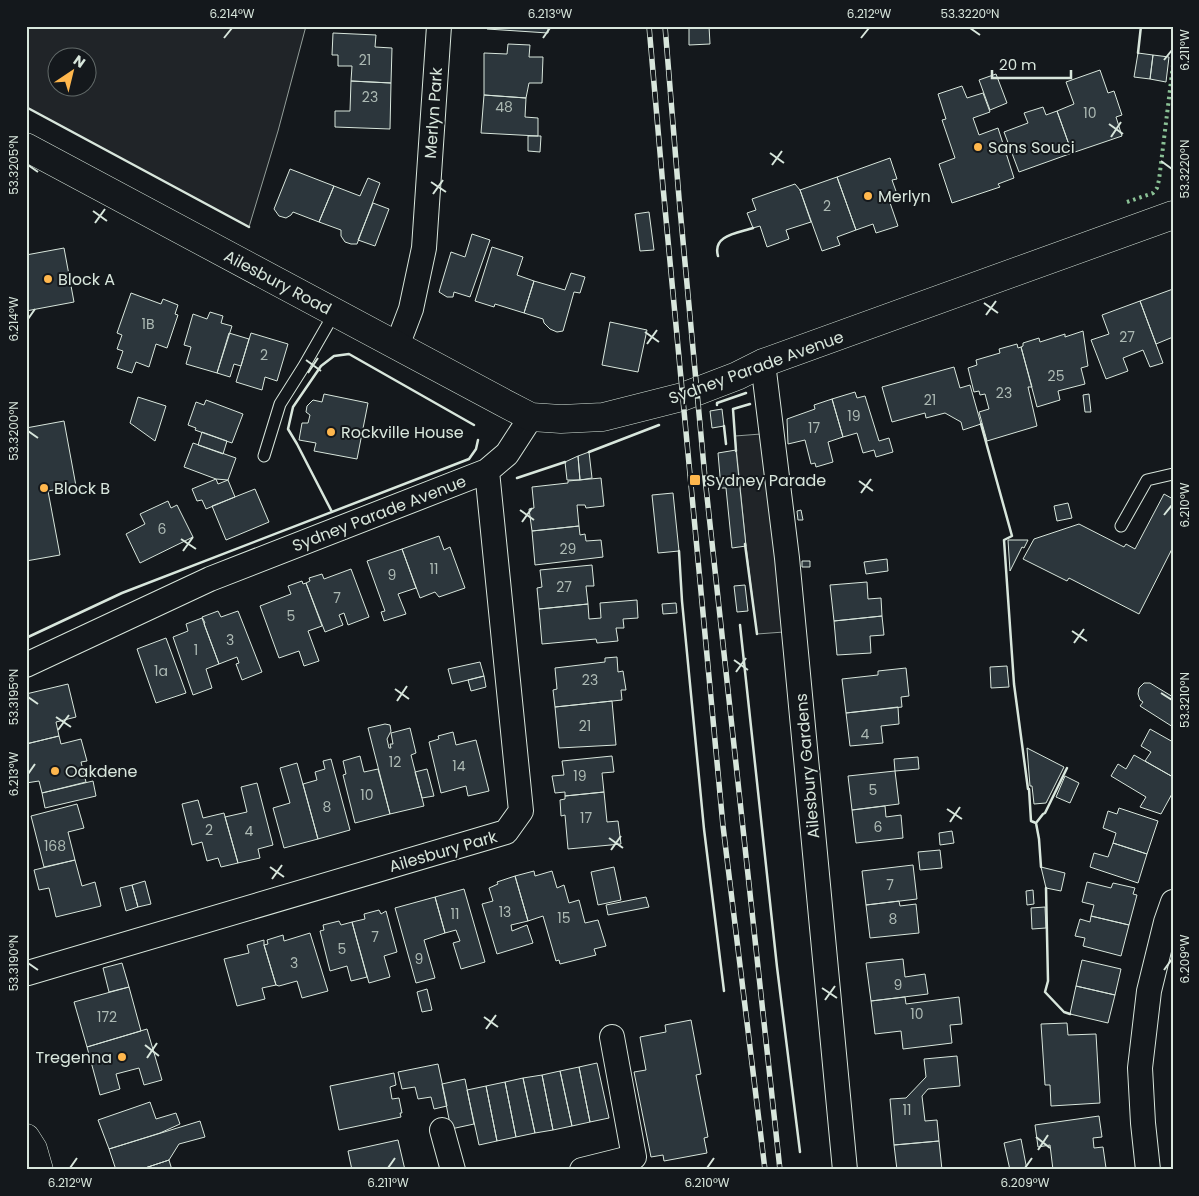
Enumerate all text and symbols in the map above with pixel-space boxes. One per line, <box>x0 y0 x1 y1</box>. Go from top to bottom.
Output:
text: 6.214°W <box>209 5 255 22</box>
text: 6.213°W <box>528 5 573 22</box>
text: 6.212°W <box>847 5 891 22</box>
text: 53.3220°N <box>941 5 999 22</box>
text: 6.211°W <box>1176 29 1193 71</box>
north arrow <box>48 48 98 98</box>
scale bar <box>992 48 1070 80</box>
text: N <box>69 50 90 73</box>
house number: 21 <box>359 50 371 70</box>
text: 20 m <box>999 54 1037 75</box>
street label: Merlyn Park <box>419 66 448 159</box>
house number: 23 <box>362 87 378 107</box>
house number: 48 <box>495 97 513 117</box>
house number: 10 <box>1083 103 1097 123</box>
text: 53.3205°N <box>5 135 22 195</box>
place label: Sans Souci <box>988 136 1075 159</box>
text: 53.3220°N <box>1176 140 1193 198</box>
marker: Sans Souci <box>972 141 984 153</box>
place label: Merlyn <box>878 185 931 208</box>
marker: Merlyn <box>862 190 874 202</box>
house number: 2 <box>823 196 831 216</box>
street label: Ailesbury Road <box>220 244 336 320</box>
place label: Block A <box>58 268 115 291</box>
marker: Block A <box>42 273 54 285</box>
text: 6.214°W <box>5 296 22 342</box>
house number: 1B <box>141 314 155 334</box>
street label: Sydney Parade Avenue <box>665 325 847 410</box>
house number: 27 <box>1119 327 1135 347</box>
house number: 2 <box>260 345 268 365</box>
house number: 25 <box>1048 366 1064 386</box>
house number: 23 <box>996 383 1012 403</box>
house number: 21 <box>924 390 936 410</box>
text: 53.3200°N <box>5 401 22 461</box>
house number: 19 <box>847 406 861 426</box>
house number: 17 <box>808 418 820 438</box>
place label: Rockville House <box>341 421 464 444</box>
marker: Rockville House <box>325 426 337 438</box>
place label: Sydney Parade <box>706 469 826 492</box>
street label: Sydney Parade Avenue <box>289 470 470 557</box>
marker: Sydney Parade <box>688 473 702 487</box>
place label: Block B <box>54 477 110 500</box>
marker: Block B <box>38 482 50 494</box>
text: 6.210°W <box>1176 482 1193 528</box>
house number: 6 <box>158 519 167 539</box>
house number: 29 <box>560 539 576 559</box>
house number: 11 <box>430 559 438 579</box>
house number: 9 <box>388 565 396 585</box>
house number: 27 <box>556 577 572 597</box>
house number: 7 <box>333 588 341 608</box>
house number: 5 <box>287 606 295 626</box>
house number: 3 <box>226 630 234 650</box>
house number: 1 <box>194 640 198 660</box>
house number: 1a <box>154 661 168 681</box>
text: 53.3195°N <box>5 669 22 725</box>
house number: 23 <box>582 670 598 690</box>
text: 53.3210°N <box>1176 672 1193 728</box>
street label: Ailesbury Gardens <box>790 692 825 840</box>
house number: 21 <box>579 716 591 736</box>
house number: 4 <box>861 724 870 744</box>
text: 6.213°W <box>5 751 22 796</box>
house number: 12 <box>389 752 401 772</box>
house number: 14 <box>452 756 466 776</box>
place label: Oakdene <box>65 760 138 783</box>
marker: Oakdene <box>49 765 61 777</box>
house number: 19 <box>573 766 587 786</box>
house number: 5 <box>869 780 877 800</box>
house number: 10 <box>360 785 374 805</box>
house number: 8 <box>323 797 332 817</box>
house number: 17 <box>580 808 592 828</box>
house number: 6 <box>874 817 883 837</box>
house number: 2 <box>205 820 213 840</box>
house number: 4 <box>245 821 254 841</box>
street label: Ailesbury Park <box>386 825 501 878</box>
house number: 168 <box>44 836 66 856</box>
house number: 7 <box>886 875 894 895</box>
house number: 13 <box>499 902 511 922</box>
house number: 11 <box>451 904 459 924</box>
house number: 15 <box>557 908 571 928</box>
house number: 8 <box>889 909 898 929</box>
house number: 7 <box>371 927 379 947</box>
text: 6.209°W <box>1176 934 1193 983</box>
text: 53.3190°N <box>5 935 22 991</box>
house number: 5 <box>338 939 346 959</box>
house number: 9 <box>415 949 423 969</box>
house number: 3 <box>290 953 298 973</box>
house number: 9 <box>894 975 902 995</box>
house number: 10 <box>910 1004 924 1024</box>
house number: 172 <box>97 1007 117 1027</box>
place label: Tregenna <box>35 1046 112 1069</box>
marker: Tregenna <box>116 1051 128 1063</box>
house number: 11 <box>903 1100 911 1120</box>
text: 6.212°W <box>48 1174 92 1191</box>
text: 6.211°W <box>367 1174 409 1191</box>
text: 6.210°W <box>684 1174 730 1191</box>
text: 6.209°W <box>1001 1174 1050 1191</box>

